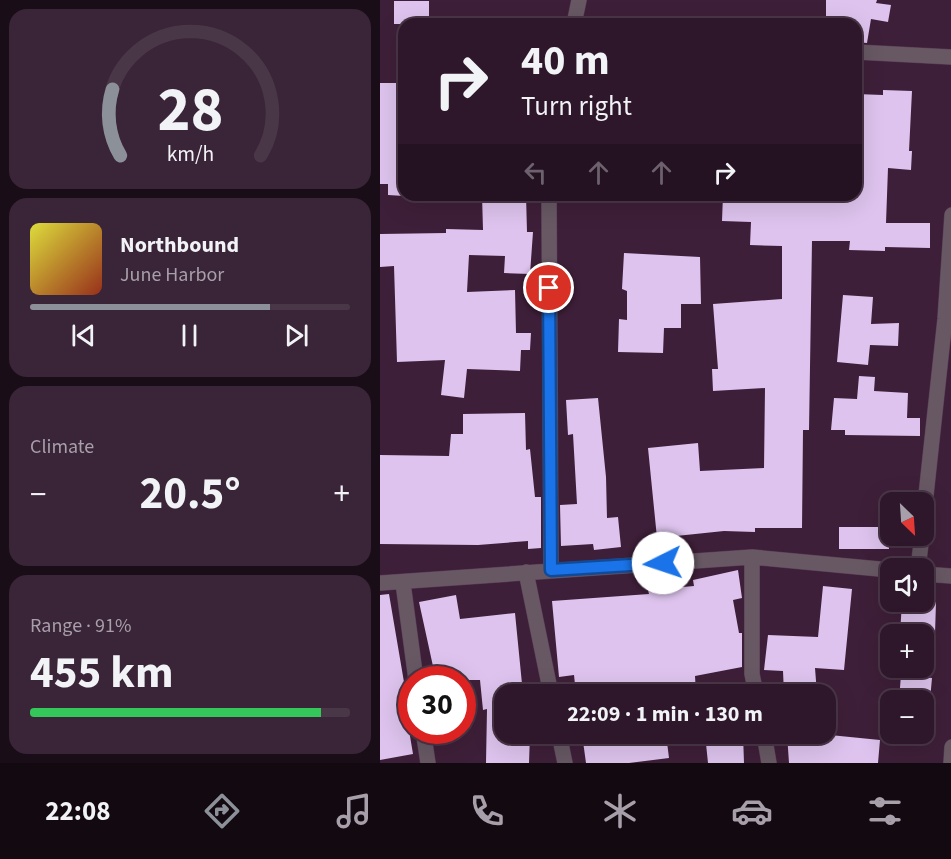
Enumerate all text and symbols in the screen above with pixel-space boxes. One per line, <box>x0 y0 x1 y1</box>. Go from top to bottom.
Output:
text: 40 m <box>521 31 610 91</box>
icon: right <box>422 42 500 120</box>
text: 28 <box>157 66 223 155</box>
text: Turn right <box>521 87 632 126</box>
text: km/h <box>166 139 214 170</box>
icon: left <box>519 156 552 189</box>
icon: ahead <box>582 156 615 189</box>
icon: ahead <box>645 156 678 189</box>
icon: right <box>708 156 741 189</box>
text: Northbound <box>120 229 239 261</box>
text: June Harbor <box>120 261 224 289</box>
pin <box>523 262 574 313</box>
icon: arrive <box>532 271 565 304</box>
icon: previous <box>67 319 100 352</box>
icon: pause <box>173 319 206 352</box>
icon: next <box>280 319 313 352</box>
text: Climate <box>30 433 94 461</box>
text: 20.5° <box>139 462 241 526</box>
text: − <box>30 471 46 518</box>
text: + <box>334 471 350 518</box>
north arrow <box>880 492 934 546</box>
map controls <box>880 492 934 744</box>
position arrow <box>631 531 695 595</box>
button: sound <box>880 558 934 612</box>
text: Range · 91% <box>30 612 131 640</box>
button: + <box>880 624 934 678</box>
text: 455 km <box>30 641 174 705</box>
speed limit sign: 30 <box>398 666 476 744</box>
button: − <box>880 690 934 744</box>
text: 22:09 · 1 min · 130 m <box>567 698 763 730</box>
icon: directions <box>201 790 243 832</box>
icon: music <box>333 790 375 832</box>
icon: phone <box>466 790 508 832</box>
icon: climate <box>599 790 641 832</box>
icon: car <box>731 790 773 832</box>
icon: filters <box>864 790 906 832</box>
text: 22:08 <box>45 792 110 831</box>

